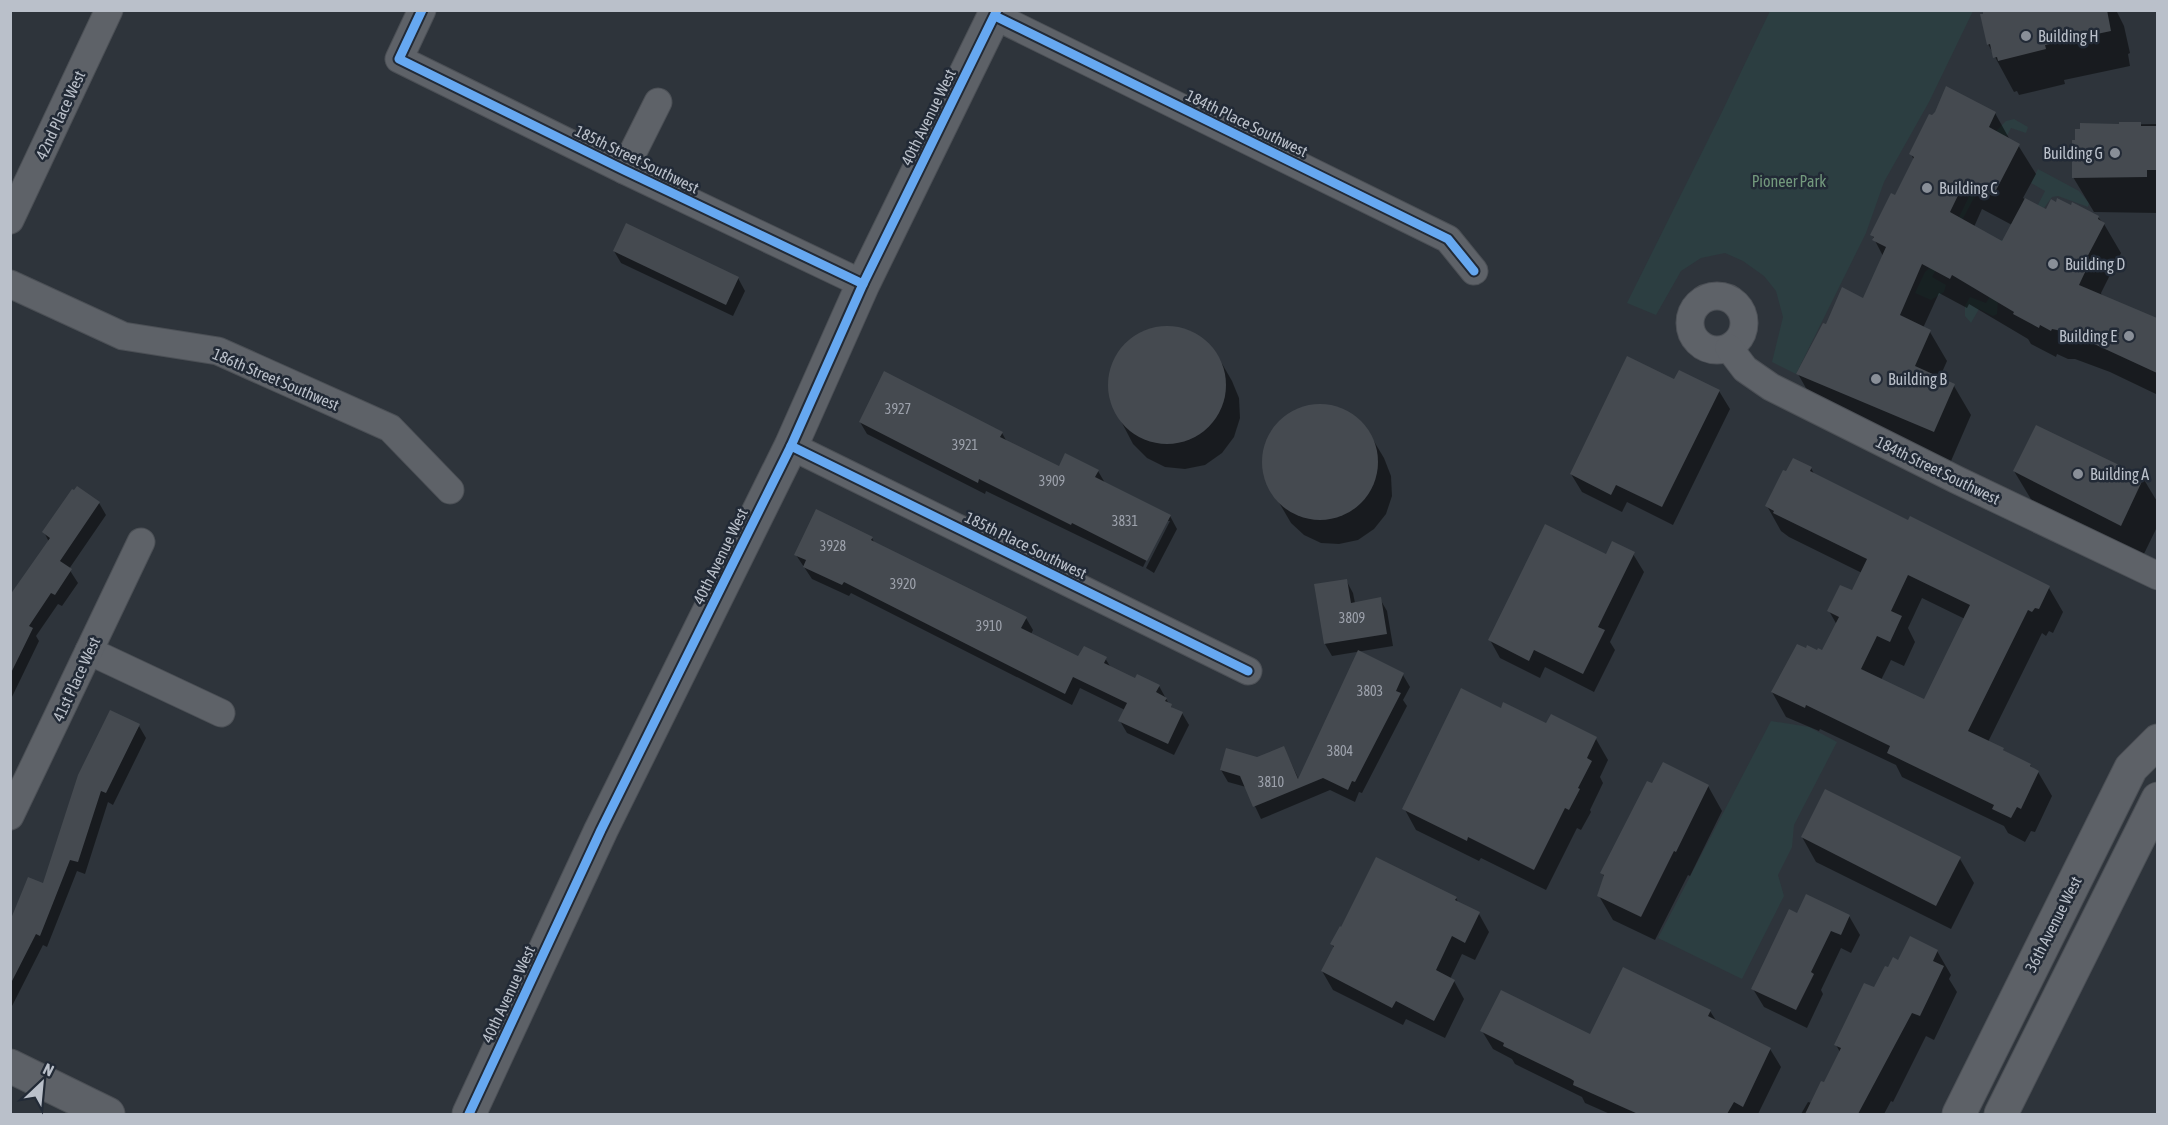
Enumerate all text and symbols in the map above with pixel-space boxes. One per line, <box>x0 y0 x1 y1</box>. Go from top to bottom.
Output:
place label: Building H <box>2038 27 2098 46</box>
marker: Building H <box>2019 29 2033 43</box>
street label: 40th Avenue West <box>897 66 959 168</box>
street label: 42nd Place West <box>32 67 89 162</box>
street label: 184th Place Southwest <box>1183 86 1311 160</box>
street label: 185th Street Southwest <box>572 121 702 197</box>
place label: Building G <box>2043 144 2103 163</box>
marker: Building G <box>2108 146 2122 160</box>
park label: Pioneer Park <box>1752 172 1826 190</box>
place label: Building C <box>1939 179 1997 198</box>
marker: Building C <box>1920 181 1934 195</box>
place label: Building D <box>2065 255 2125 274</box>
marker: Building D <box>2046 257 2060 271</box>
place label: Building E <box>2059 327 2117 346</box>
marker: Building E <box>2122 329 2136 343</box>
street label: 186th Street Southwest <box>210 344 342 414</box>
place label: Building B <box>1888 370 1947 389</box>
marker: Building B <box>1869 372 1883 386</box>
house number: 3927 <box>885 401 911 417</box>
street label: 184th Street Southwest <box>1873 432 2003 508</box>
house number: 3921 <box>952 437 978 453</box>
place label: Building A <box>2090 465 2149 484</box>
marker: Building A <box>2071 467 2085 481</box>
house number: 3909 <box>1039 473 1065 489</box>
street label: 40th Avenue West <box>689 505 751 607</box>
street label: 185th Place Southwest <box>962 508 1090 582</box>
house number: 3831 <box>1112 513 1138 529</box>
house number: 3928 <box>820 538 847 554</box>
house number: 3920 <box>890 576 917 592</box>
house number: 3809 <box>1339 610 1365 626</box>
house number: 3910 <box>976 618 1003 634</box>
street label: 41st Place West <box>49 634 104 724</box>
house number: 3803 <box>1357 683 1383 699</box>
house number: 3804 <box>1327 743 1354 759</box>
house number: 3810 <box>1258 774 1285 790</box>
street label: 36th Avenue West <box>2021 873 2085 975</box>
street label: 40th Avenue West <box>478 942 538 1045</box>
north arrow <box>12 1053 72 1113</box>
text: N <box>40 1059 57 1080</box>

